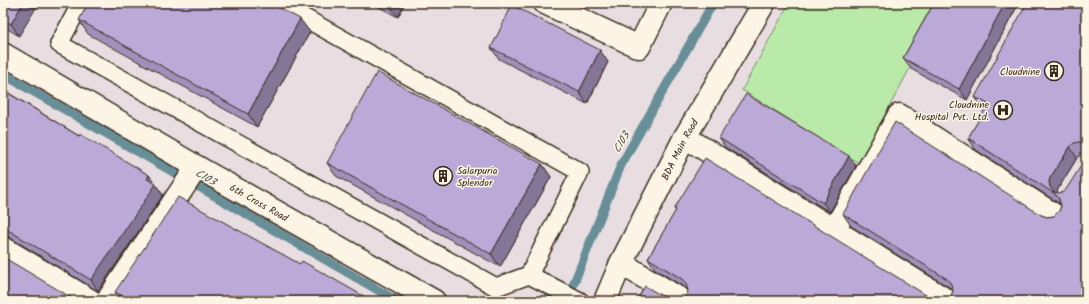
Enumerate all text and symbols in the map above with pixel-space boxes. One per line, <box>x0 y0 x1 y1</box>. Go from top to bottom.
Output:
building icon: Cloudnine <box>1043 60 1065 82</box>
place label: Cloudnine <box>1000 64 1040 80</box>
place label: Cloudnine Hospital Pvt. Ltd. <box>915 97 989 125</box>
hospital icon: Cloudnine Hospital Pvt. Ltd. <box>992 99 1014 121</box>
street label: BDA Main Road <box>657 115 703 183</box>
water label: C103 <box>609 127 636 156</box>
place label: Salarpuria Splendor <box>457 163 498 191</box>
water label: C103 <box>192 165 221 192</box>
building icon: Salarpuria Splendor <box>432 165 454 187</box>
street label: 6th Cross Road <box>226 180 292 227</box>

